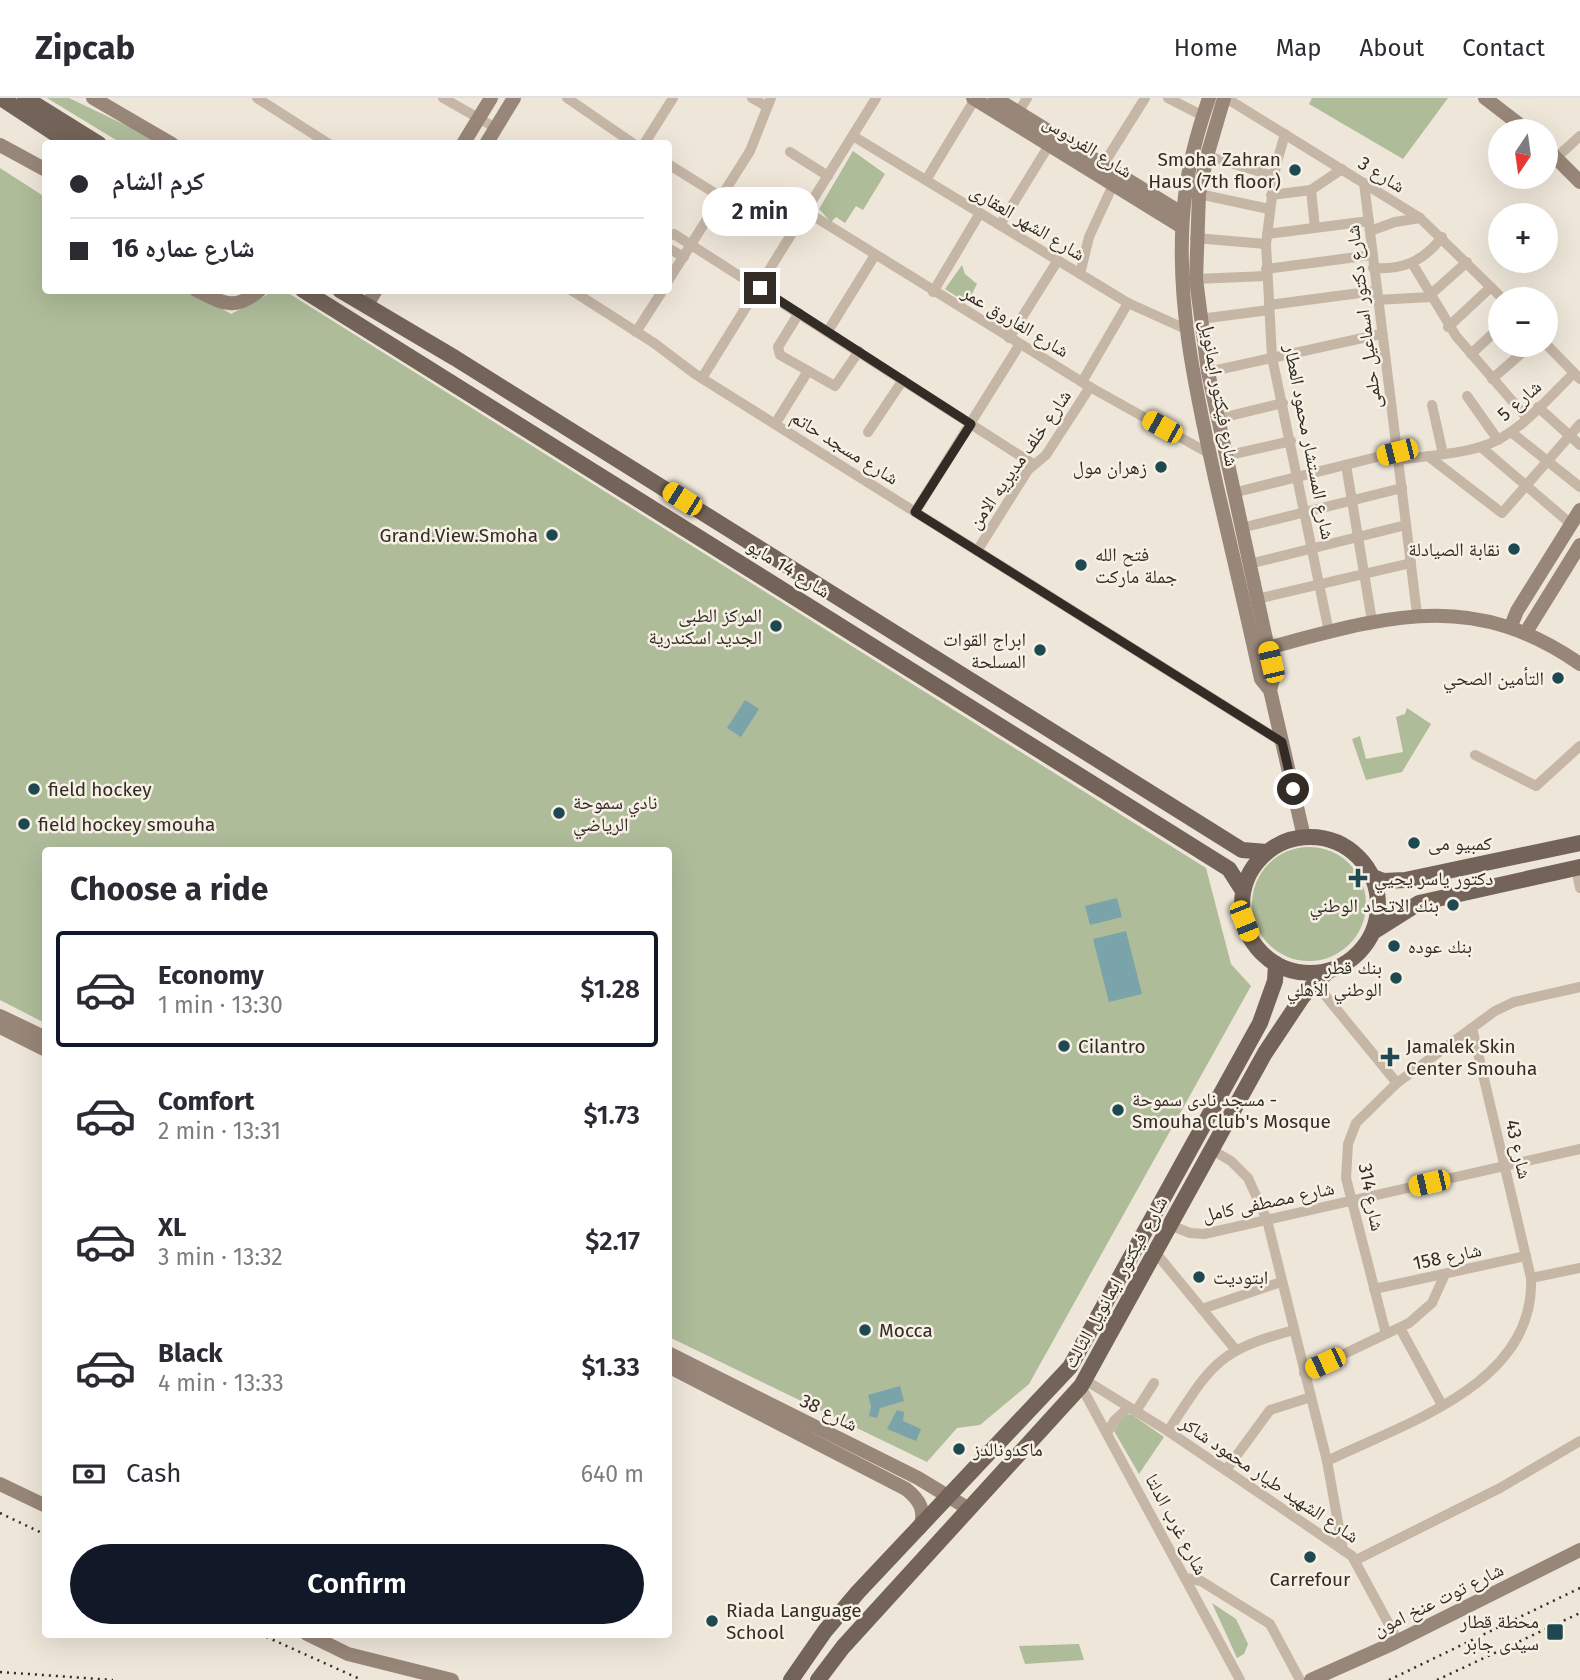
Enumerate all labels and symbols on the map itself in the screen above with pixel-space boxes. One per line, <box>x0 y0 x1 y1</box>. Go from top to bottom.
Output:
street label: شارع الفردوس <box>1039 110 1137 183</box>
north arrow <box>1488 119 1558 189</box>
place label: Smoha Zahran Haus (7th floor) <box>1148 148 1281 193</box>
street label: شارع 3 <box>1354 151 1409 198</box>
marker: Smoha Zahran Haus (7th floor) <box>1287 162 1303 178</box>
street label: شارع الشهر العقارى <box>966 179 1089 266</box>
callout: 2 min <box>702 186 818 236</box>
street label: شارع دكتور اسماعيل حلمى <box>1341 224 1386 410</box>
route end <box>744 272 776 304</box>
street label: شارع الفاروق عمر <box>957 280 1073 362</box>
street label: شارع فيكتور ايمانويل <box>1195 318 1244 468</box>
street label: شارع المستشار محمود العطار <box>1279 342 1340 542</box>
street label: شارع 5 <box>1493 375 1546 426</box>
street label: شارع خلف مديريه الامن <box>963 385 1076 533</box>
street label: شارع مسجد حاتم <box>786 405 903 490</box>
car <box>1139 408 1186 446</box>
car <box>1375 437 1420 467</box>
place label: زهران مول <box>1073 456 1147 479</box>
marker: زهران مول <box>1153 459 1169 475</box>
car <box>659 479 706 519</box>
place label: Grand.View.Smoha <box>380 524 538 547</box>
marker: Grand.View.Smoha <box>544 527 560 543</box>
street label: شارع 14 مايو <box>743 534 834 603</box>
place label: نقابة الصيادلة <box>1408 538 1500 561</box>
marker: نقابة الصيادلة <box>1506 541 1522 557</box>
place label: فتح الله جملة ماركت <box>1095 543 1177 588</box>
marker: فتح الله جملة ماركت <box>1073 557 1089 573</box>
place label: المركز الطبى الجديد اسكندرية <box>648 604 762 649</box>
marker: المركز الطبى الجديد اسكندرية <box>768 618 784 634</box>
place label: ابراج القوات المسلحة <box>943 628 1026 673</box>
car <box>1257 639 1286 685</box>
marker: ابراج القوات المسلحة <box>1032 642 1048 658</box>
place label: التأمين الصحي <box>1443 667 1544 694</box>
marker: التأمين الصحي <box>1550 670 1566 686</box>
route start <box>1277 773 1309 805</box>
place label: field hockey <box>48 778 152 801</box>
marker: field hockey <box>26 781 42 797</box>
place label: نادي سموحة الرياضي <box>573 791 658 840</box>
marker: نادي سموحة الرياضي <box>551 805 567 821</box>
place label: field hockey smouha <box>38 813 215 836</box>
marker: field hockey smouha <box>16 816 32 832</box>
place label: كمبيو مى <box>1428 832 1492 855</box>
marker: كمبيو مى <box>1406 835 1422 851</box>
place label: دكتور ياسر يحيي <box>1374 867 1494 894</box>
marker: دكتور ياسر يحيي <box>1348 868 1368 888</box>
place label: بنك الاتحاد الوطني <box>1309 894 1439 921</box>
marker: بنك الاتحاد الوطني <box>1445 897 1461 913</box>
car <box>1227 898 1262 944</box>
place label: بنك عوده <box>1408 935 1472 958</box>
marker: بنك عوده <box>1386 938 1402 954</box>
place label: بنك قطر الوطني الأهلي <box>1287 956 1382 1005</box>
marker: بنك قطر الوطني الأهلي <box>1388 970 1404 986</box>
place label: Cilantro <box>1078 1035 1146 1058</box>
place label: Jamalek Skin Center Smouha <box>1406 1035 1537 1080</box>
marker: Cilantro <box>1056 1038 1072 1054</box>
marker: Jamalek Skin Center Smouha <box>1380 1047 1400 1067</box>
place label: مسجد نادى سموحة - Smouha Club's Mosque <box>1132 1088 1331 1133</box>
marker: مسجد نادى سموحة - Smouha Club's Mosque <box>1110 1102 1126 1118</box>
street label: شارع 43 <box>1501 1117 1537 1181</box>
street label: شارع 314 <box>1354 1161 1389 1233</box>
car <box>1407 1168 1452 1198</box>
street label: شارع مصطفى كامل <box>1200 1176 1336 1227</box>
street label: شارع فيكتور ايمانويل الثالث <box>1059 1192 1172 1372</box>
street label: شارع 158 <box>1411 1238 1483 1275</box>
place label: ابتوديت <box>1213 1266 1268 1289</box>
marker: ابتوديت <box>1191 1269 1207 1285</box>
place label: Mocca <box>879 1319 933 1342</box>
marker: Mocca <box>857 1322 873 1338</box>
car <box>1302 1345 1349 1381</box>
street label: شارع 38 <box>796 1389 861 1436</box>
street label: شارع الشهيد طيار محمود شاكر <box>1175 1410 1364 1548</box>
place label: ماكدونالدز <box>972 1438 1043 1461</box>
marker: ماكدونالدز <box>951 1441 967 1457</box>
street label: شارع غرب الدلتا <box>1140 1470 1213 1579</box>
marker: Carrefour <box>1302 1549 1318 1565</box>
street label: شارع توت عنخ امون <box>1369 1558 1508 1642</box>
place label: Carrefour <box>1270 1568 1351 1591</box>
place label: Riada Language School <box>726 1599 862 1644</box>
place label: محطة قطار سيدى جابر <box>1459 1610 1539 1655</box>
marker: Riada Language School <box>704 1613 720 1629</box>
marker: محطة قطار سيدى جابر <box>1545 1622 1565 1642</box>

